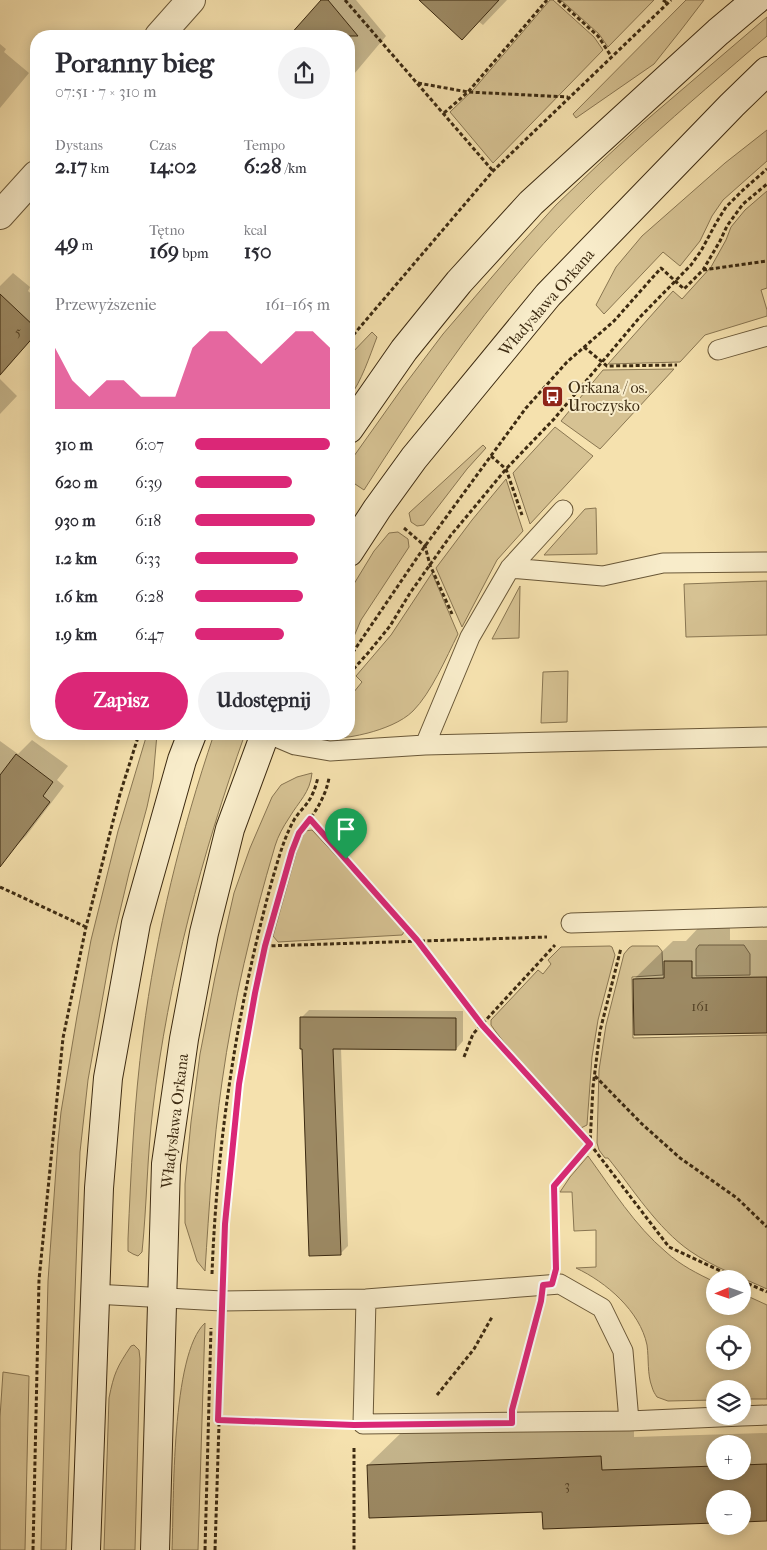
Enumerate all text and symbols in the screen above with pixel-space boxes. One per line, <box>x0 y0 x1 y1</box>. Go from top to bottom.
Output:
text: Poranny bieg <box>55 46 214 79</box>
button: share <box>278 47 330 99</box>
text: 07:51 · 7 × 310 m <box>55 82 157 101</box>
text: Dystans <box>55 137 103 154</box>
text: Czas <box>149 137 177 154</box>
text: Tempo <box>244 137 285 154</box>
text: 2.17 <box>55 154 87 178</box>
text: 14:02 <box>149 154 197 178</box>
text: 6:28 <box>244 154 281 178</box>
text: km <box>87 160 109 177</box>
text: /km <box>281 160 307 177</box>
text: Tętno <box>149 222 185 239</box>
text: kcal <box>244 222 267 239</box>
text: 49 <box>55 231 78 255</box>
text: m <box>78 237 93 254</box>
text: 169 <box>149 239 179 263</box>
text: 150 <box>244 239 272 263</box>
street label: Władysława Orkana <box>494 244 599 361</box>
text: bpm <box>179 245 209 262</box>
text: Przewyższenie <box>55 295 157 314</box>
text: 161–165 m <box>265 295 330 314</box>
house number: 5 <box>15 323 21 340</box>
place label: Orkana / os. Uroczysko <box>568 378 647 415</box>
bus stop icon: Orkana / os. Uroczysko <box>540 384 564 408</box>
text: 310 m <box>55 435 93 454</box>
text: 6:07 <box>135 435 164 454</box>
text: 620 m <box>55 473 97 492</box>
text: 6:39 <box>135 473 163 492</box>
text: 930 m <box>55 511 96 530</box>
text: 6:18 <box>135 511 161 530</box>
text: 1.2 km <box>55 549 97 568</box>
text: 6:33 <box>135 549 161 568</box>
text: 1.6 km <box>55 587 97 606</box>
text: 6:28 <box>135 587 164 606</box>
text: 1.9 km <box>55 625 97 644</box>
text: 6:47 <box>135 625 164 644</box>
button: Zapisz <box>55 672 188 730</box>
button: Udostępnij <box>198 672 330 730</box>
pin <box>325 808 367 859</box>
icon: arrive <box>332 815 360 843</box>
house number: 161 <box>691 998 709 1015</box>
street label: Władysława Orkana <box>157 1052 192 1191</box>
north arrow <box>706 1270 751 1315</box>
map controls <box>706 1270 751 1535</box>
button: locate <box>706 1325 751 1370</box>
button: layers <box>706 1380 751 1425</box>
button: + <box>706 1435 751 1480</box>
house number: 3 <box>564 1477 570 1494</box>
button: − <box>706 1490 751 1535</box>

